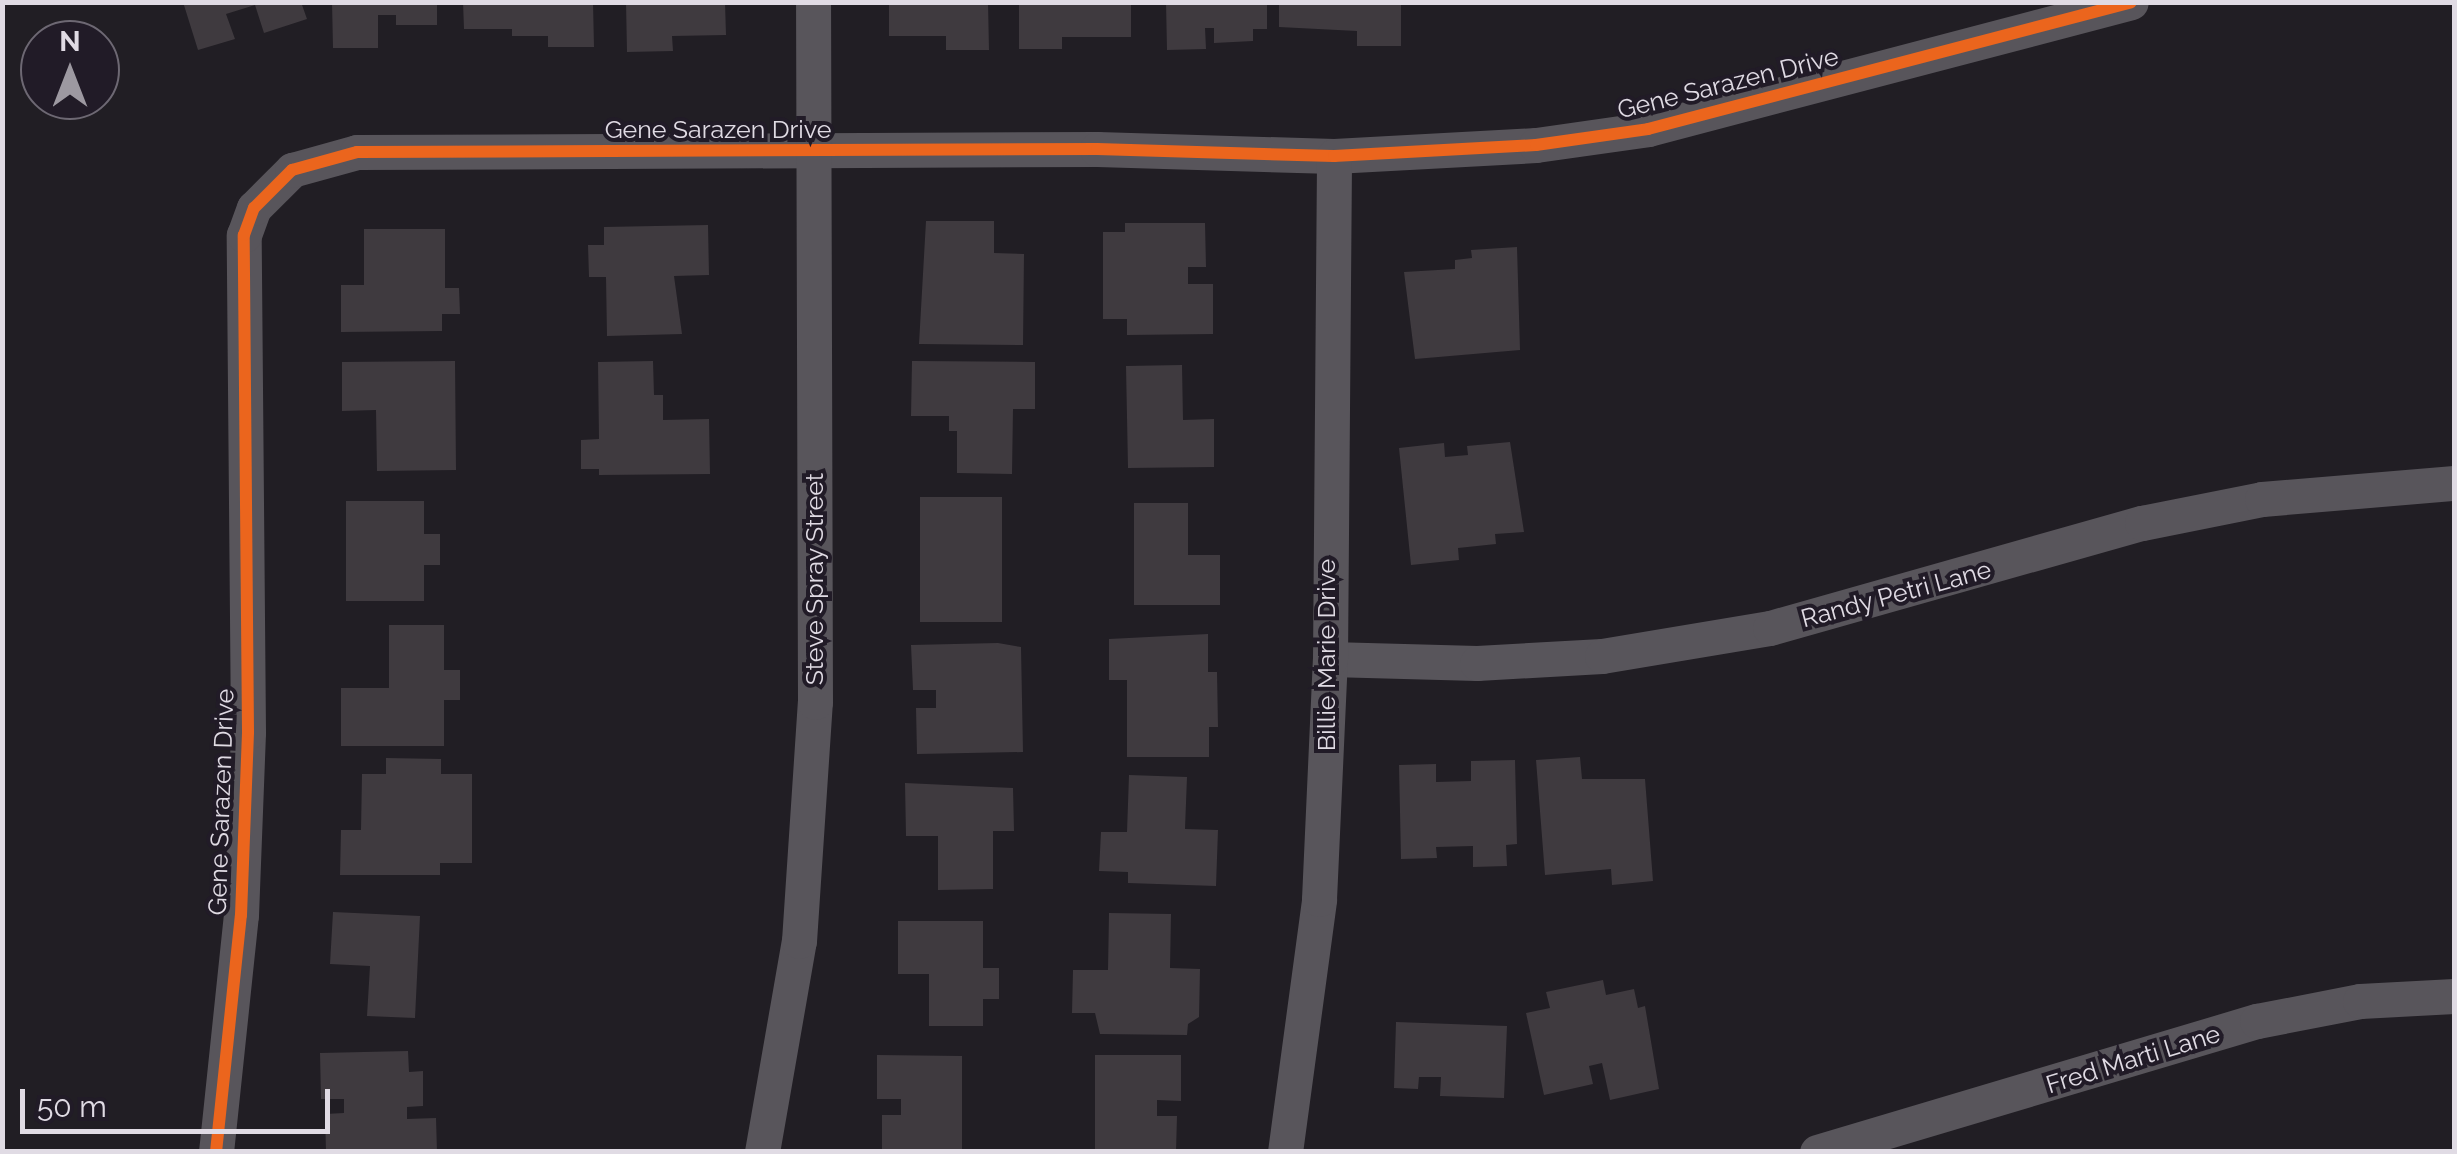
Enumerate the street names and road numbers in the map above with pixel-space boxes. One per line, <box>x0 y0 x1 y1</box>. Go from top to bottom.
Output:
street label: Gene Sarazen Drive <box>1614 41 1842 125</box>
street label: Gene Sarazen Drive <box>605 114 831 144</box>
street label: Steve Spray Street <box>799 472 829 686</box>
street label: Randy Petri Lane <box>1797 554 1995 634</box>
street label: Billie Marie Drive <box>1311 559 1341 751</box>
street label: Gene Sarazen Drive <box>202 688 240 916</box>
street label: Fred Marti Lane <box>2042 1018 2224 1100</box>

